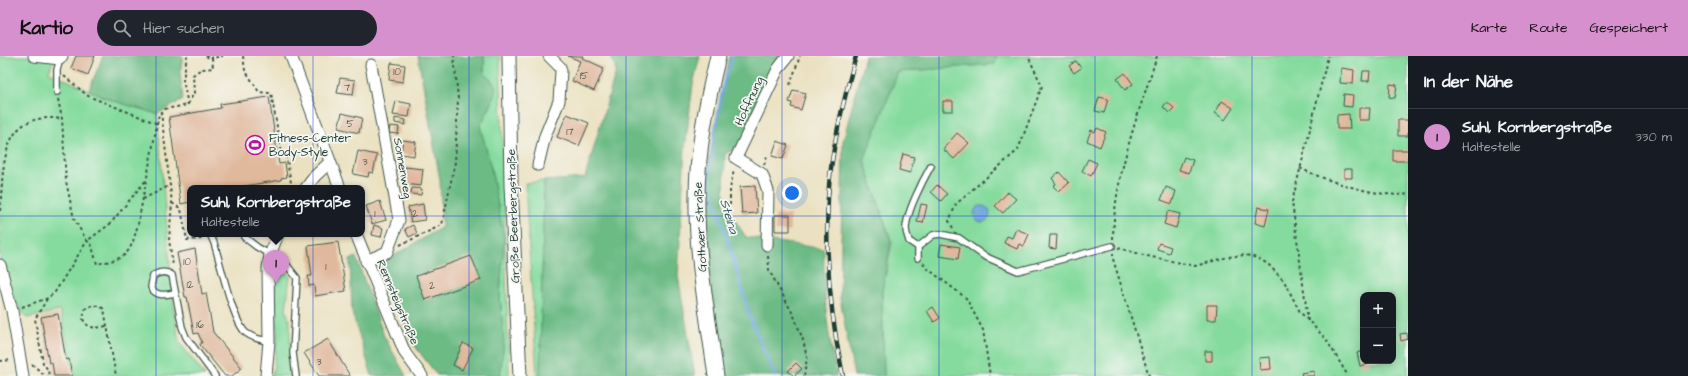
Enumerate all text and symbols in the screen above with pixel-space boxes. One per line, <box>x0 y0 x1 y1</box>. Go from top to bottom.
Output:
search box <box>97 10 377 46</box>
text: Kartio <box>20 15 73 42</box>
icon: search <box>111 17 133 39</box>
text: Hier suchen <box>143 18 224 39</box>
text: Karte <box>1471 18 1507 38</box>
text: Route <box>1529 18 1567 38</box>
text: Gespeichert <box>1589 18 1668 38</box>
house number: 10 <box>393 65 401 79</box>
house number: 15 <box>580 69 588 83</box>
text: In der Nähe <box>1424 70 1513 94</box>
street label: Hoffnung <box>731 74 769 129</box>
house number: 7 <box>344 81 350 95</box>
house number: 5 <box>346 117 354 131</box>
text: Suhl, Kornbergstraße <box>1462 117 1612 138</box>
house number: 17 <box>566 125 574 139</box>
text: 1 <box>1436 128 1438 146</box>
text: 330 m <box>1635 128 1672 146</box>
place label: Fitness-Center Body-Style <box>269 130 352 162</box>
sports icon: Fitness-Center Body-Style <box>244 134 266 156</box>
street label: Sonnenweg <box>388 136 416 200</box>
text: Haltestelle <box>1462 138 1521 156</box>
street label: Große Beerbergstraße <box>503 148 525 283</box>
house number: 3 <box>362 155 368 169</box>
street label: Gothaer Straße <box>690 181 711 272</box>
your location <box>782 183 802 203</box>
popup <box>187 185 365 237</box>
text: Suhl, Kornbergstraße <box>201 192 351 213</box>
water label: Steina <box>715 197 743 237</box>
house number: 1 <box>374 207 376 221</box>
house number: 2 <box>412 207 418 221</box>
text: Haltestelle <box>201 213 260 231</box>
pin: 1 <box>263 250 289 283</box>
house number: 10 <box>183 255 191 269</box>
street label: Rennsteigstraße <box>371 257 423 348</box>
house number: 1 <box>325 260 327 274</box>
house number: 12 <box>186 278 194 292</box>
house number: 2 <box>429 279 435 293</box>
map controls <box>1360 292 1396 364</box>
button: + <box>1360 292 1396 328</box>
house number: 16 <box>196 318 204 332</box>
button: − <box>1360 328 1396 364</box>
house number: 3 <box>316 355 322 369</box>

